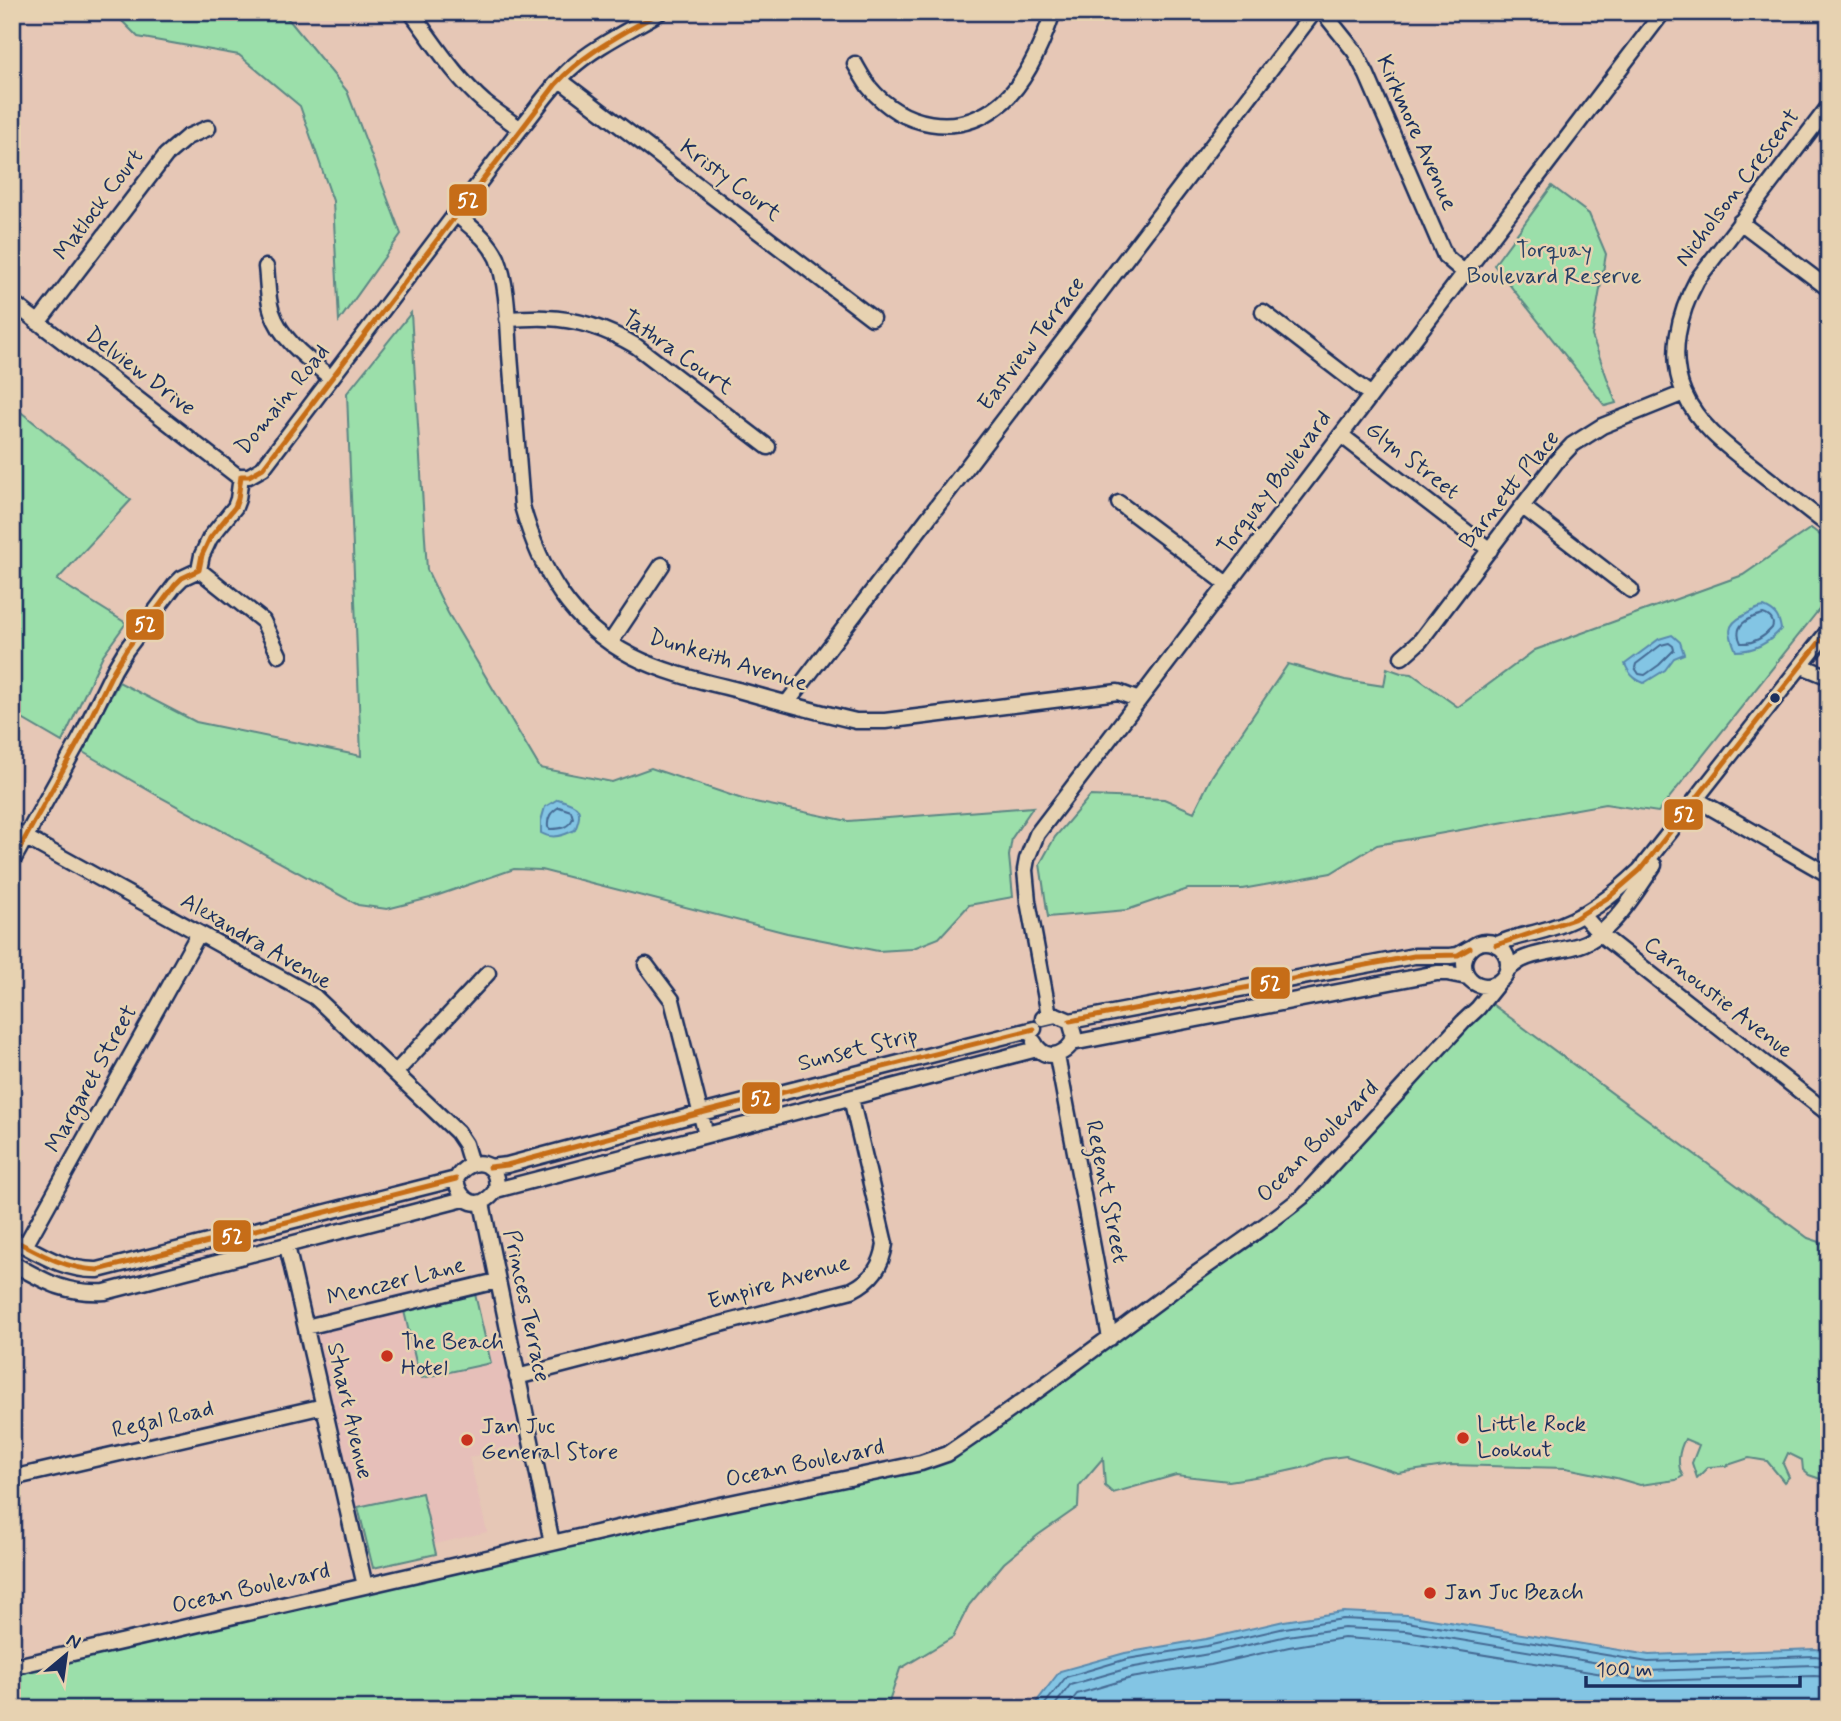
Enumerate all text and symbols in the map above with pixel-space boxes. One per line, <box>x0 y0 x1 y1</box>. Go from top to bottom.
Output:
street label: Kirkmore Avenue <box>1368 51 1464 215</box>
street label: Nicholson Crescent <box>1669 103 1807 273</box>
street label: Kristy Court <box>673 133 787 229</box>
street label: Matlock Court <box>47 143 151 267</box>
line badge: 52 <box>448 183 488 217</box>
text: 52 <box>457 189 479 214</box>
park label: Torquay Boulevard Reserve <box>1466 236 1642 292</box>
street label: Eastview Terrace <box>972 271 1092 417</box>
street label: Tathra Court <box>615 304 739 403</box>
street label: Delview Drive <box>78 320 202 424</box>
street label: Domain Road <box>229 338 337 462</box>
street label: Torquay Boulevard <box>1211 405 1339 561</box>
street label: Glyn Street <box>1359 415 1465 507</box>
street label: Barnett Place <box>1453 425 1567 555</box>
line badge: 52 <box>125 608 165 641</box>
text: 52 <box>134 613 156 638</box>
street label: Dunkeith Avenue <box>645 623 811 699</box>
unlabelled marker <box>1768 691 1782 705</box>
line badge: 52 <box>1663 798 1704 831</box>
text: 52 <box>1673 803 1695 828</box>
street label: Alexandra Avenue <box>175 886 337 998</box>
street label: Carnoustie Avenue <box>1637 930 1799 1066</box>
line badge: 52 <box>1250 966 1291 1000</box>
text: 52 <box>1259 972 1281 997</box>
street label: Margaret Street <box>39 1000 147 1159</box>
street label: Sunset Strip <box>795 1021 921 1079</box>
street label: Ocean Boulevard <box>1250 1074 1386 1210</box>
line badge: 52 <box>741 1081 781 1115</box>
text: 52 <box>750 1087 772 1112</box>
street label: Regent Street <box>1075 1118 1135 1266</box>
line badge: 52 <box>212 1219 252 1253</box>
text: 52 <box>221 1225 243 1250</box>
street label: Princes Terrace <box>495 1227 557 1385</box>
street label: Empire Avenue <box>705 1248 853 1318</box>
street label: Menczer Lane <box>324 1250 468 1314</box>
place label: The Beach Hotel <box>401 1328 504 1384</box>
street label: Stuart Avenue <box>319 1340 379 1482</box>
marker: The Beach Hotel <box>379 1348 395 1364</box>
street label: Regal Road <box>109 1394 217 1448</box>
place label: Little Rock Lookout <box>1477 1410 1586 1466</box>
place label: Jan Juc General Store <box>481 1412 618 1468</box>
marker: Little Rock Lookout <box>1455 1430 1471 1446</box>
marker: Jan Juc General Store <box>459 1432 475 1448</box>
street label: Ocean Boulevard <box>723 1433 887 1495</box>
street label: Ocean Boulevard <box>169 1556 333 1622</box>
place label: Jan Juc Beach <box>1444 1578 1584 1608</box>
marker: Jan Juc Beach <box>1422 1585 1438 1601</box>
north arrow <box>32 1620 102 1690</box>
text: N <box>62 1627 85 1655</box>
scale bar <box>1586 1644 1799 1688</box>
text: 100 m <box>1596 1656 1652 1684</box>

